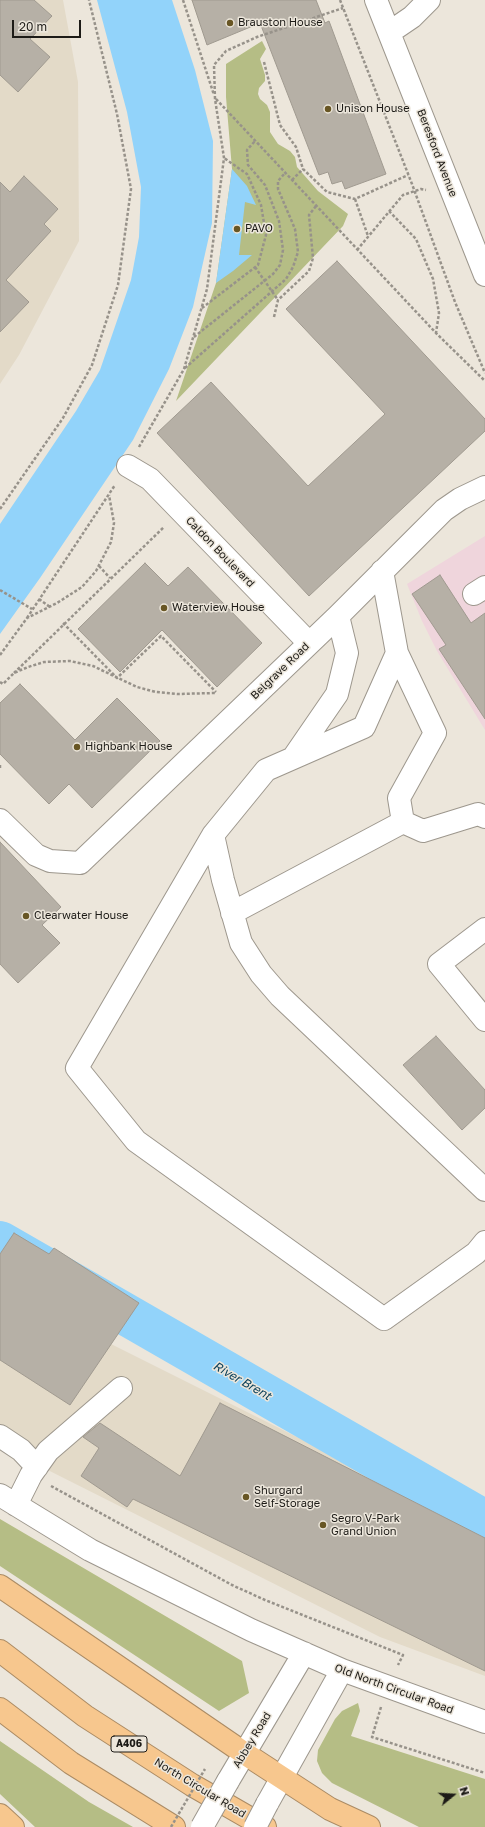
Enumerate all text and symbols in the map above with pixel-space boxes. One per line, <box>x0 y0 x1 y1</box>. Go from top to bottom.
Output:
scale bar <box>14 12 83 38</box>
place label: Brauston House <box>238 16 323 30</box>
marker: Brauston House <box>225 18 235 28</box>
text: 20 m <box>19 19 47 34</box>
place label: Unison House <box>336 102 410 116</box>
marker: Unison House <box>323 104 333 114</box>
street label: Beresford Avenue <box>414 107 460 199</box>
place label: PAVO <box>245 222 273 236</box>
marker: PAVO <box>232 224 242 234</box>
street label: Caldon Boulevard <box>183 514 257 590</box>
place label: Waterview House <box>172 601 264 615</box>
marker: Waterview House <box>159 603 169 613</box>
street label: Belgrave Road <box>248 640 312 702</box>
place label: Highbank House <box>85 740 172 754</box>
marker: Highbank House <box>72 742 82 752</box>
place label: Clearwater House <box>34 909 128 923</box>
marker: Clearwater House <box>21 911 31 921</box>
water label: River Brent <box>211 1359 273 1403</box>
place label: Shurgard Self-Storage <box>254 1484 320 1510</box>
marker: Shurgard Self-Storage <box>241 1492 251 1502</box>
place label: Segro V-Park Grand Union <box>331 1512 400 1538</box>
marker: Segro V-Park Grand Union <box>318 1520 328 1530</box>
street label: Old North Circular Road <box>333 1661 455 1717</box>
street label: Abbey Road <box>230 1710 274 1770</box>
road number: A406 <box>111 1736 147 1752</box>
street label: North Circular Road <box>152 1755 248 1821</box>
north arrow <box>433 1775 473 1815</box>
text: N <box>457 1785 472 1797</box>

